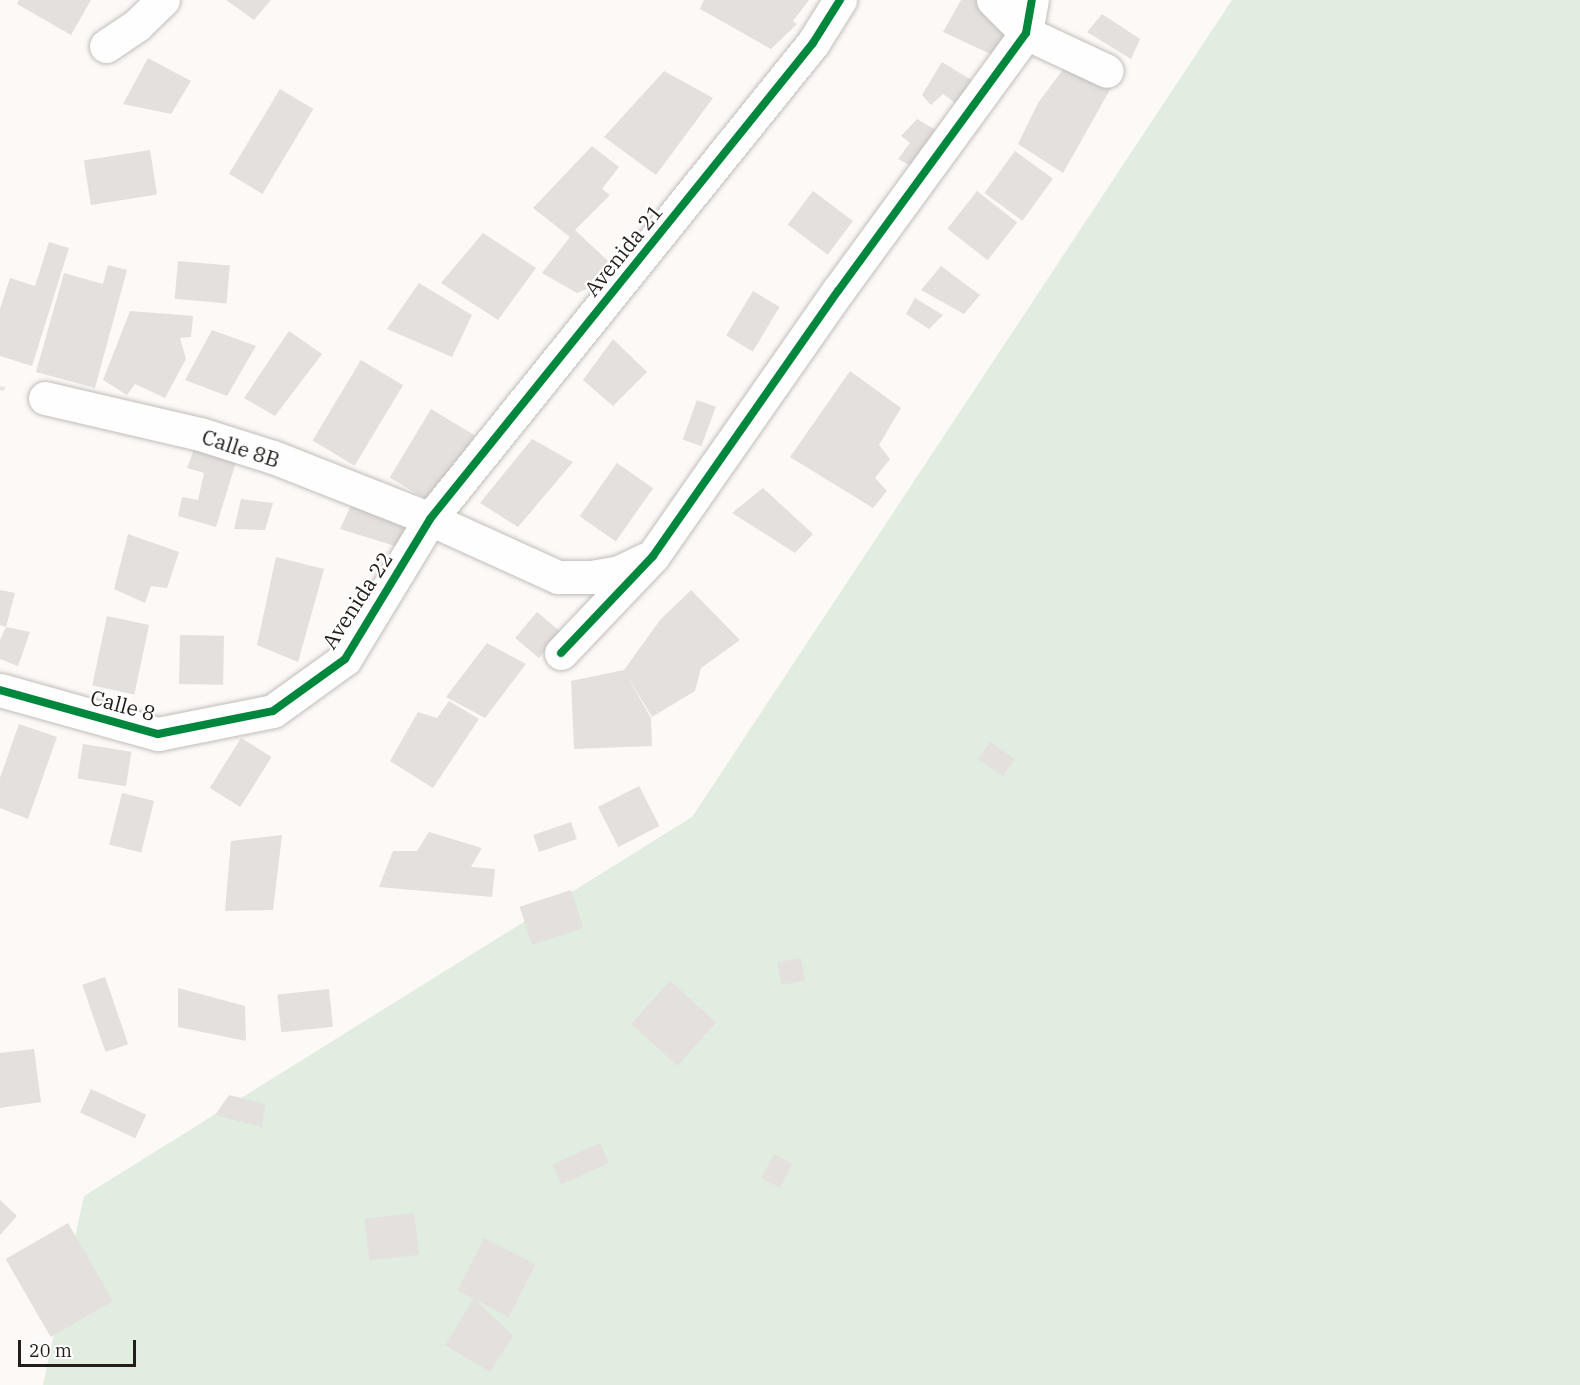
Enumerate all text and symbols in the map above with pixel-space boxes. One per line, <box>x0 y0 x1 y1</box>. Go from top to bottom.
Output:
street label: Avenida 21 <box>578 199 668 301</box>
street label: Calle 8B <box>199 424 283 472</box>
street label: Avenida 22 <box>316 547 398 653</box>
street label: Calle 8 <box>88 684 158 726</box>
scale bar <box>21 1328 140 1366</box>
text: 20 m <box>29 1339 72 1362</box>

